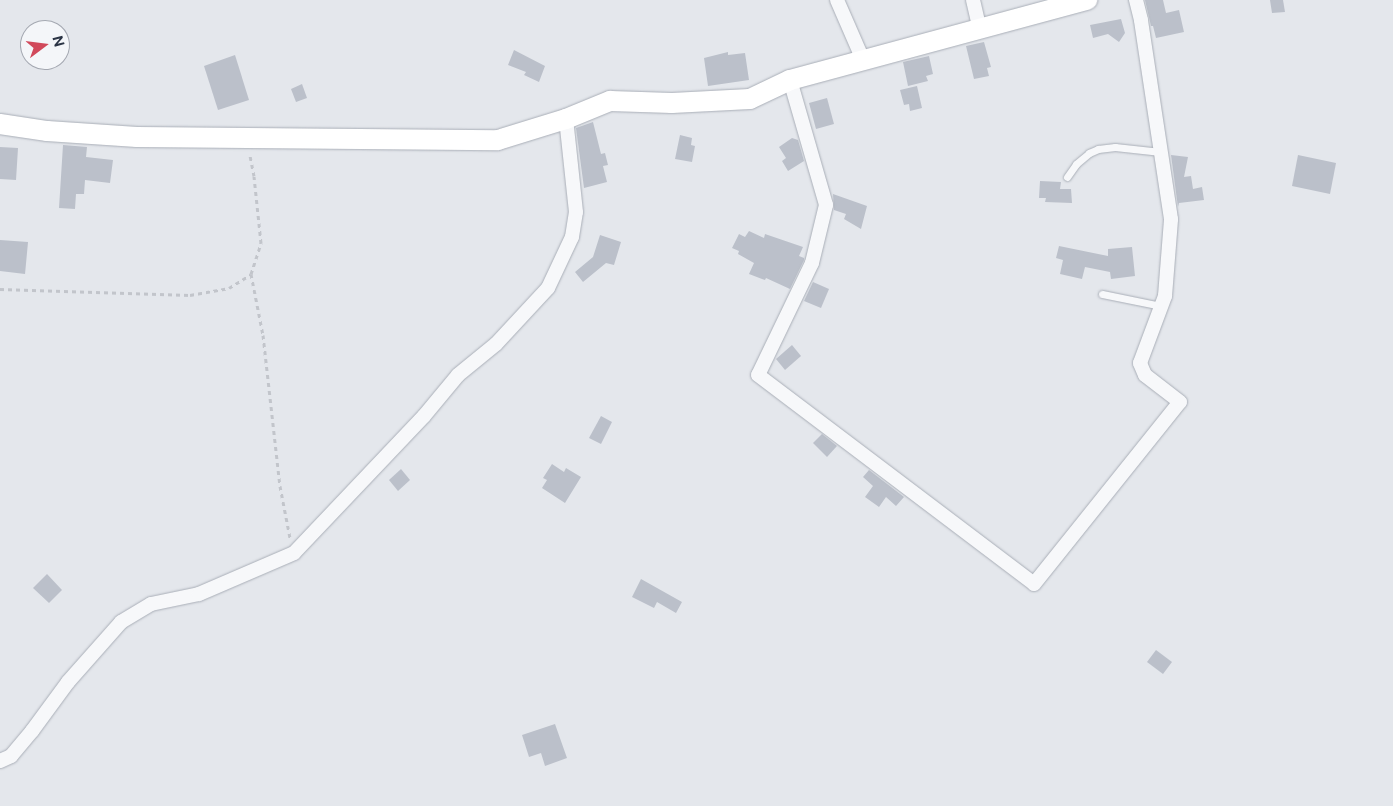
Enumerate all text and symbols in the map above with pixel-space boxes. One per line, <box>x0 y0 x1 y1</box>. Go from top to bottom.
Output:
north arrow <box>20 20 70 70</box>
text: N <box>49 34 68 49</box>

